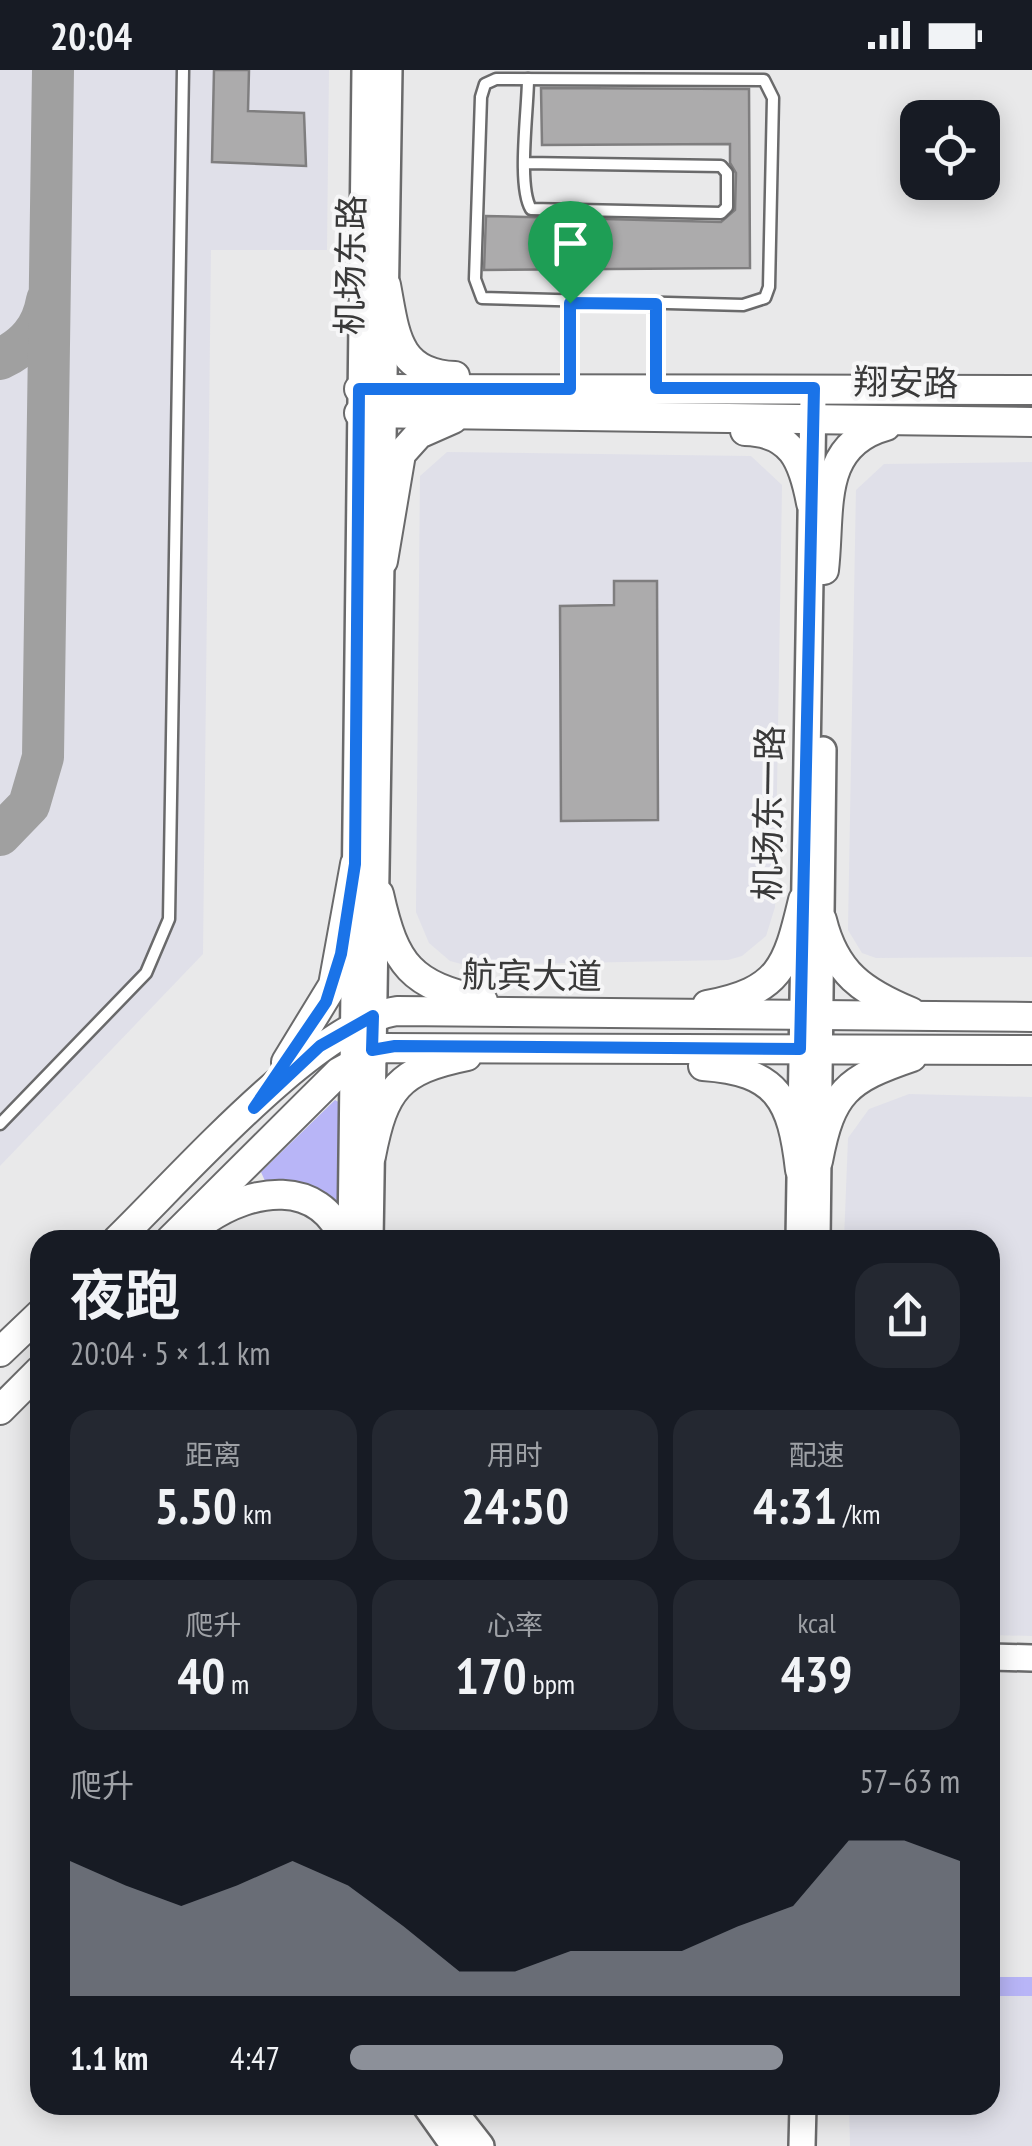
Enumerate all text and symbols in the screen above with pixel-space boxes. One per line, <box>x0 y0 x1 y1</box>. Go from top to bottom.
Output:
text: 20:04 <box>50 11 132 60</box>
map controls <box>900 100 1000 200</box>
button: locate <box>900 100 1000 200</box>
street label: 机场东路 <box>326 195 374 335</box>
pin <box>528 201 613 304</box>
icon: arrive <box>543 216 598 271</box>
street label: 翔安路 <box>853 358 959 406</box>
street label: 机场东一路 <box>743 725 793 901</box>
street label: 航宾大道 <box>462 951 602 999</box>
text: 夜跑 <box>70 1259 180 1330</box>
button: share <box>855 1263 960 1368</box>
text: 20:04 · 5 × 1.1 km <box>70 1332 270 1374</box>
text: 距离 <box>185 1436 241 1473</box>
text: 用时 <box>487 1436 543 1473</box>
text: 配速 <box>789 1436 845 1473</box>
text: 5.50 <box>155 1473 237 1538</box>
text: 24:50 <box>461 1473 569 1538</box>
text: 4:31 <box>753 1473 837 1538</box>
text: km <box>237 1495 272 1532</box>
text: /km <box>837 1495 880 1532</box>
text: kcal <box>798 1604 836 1641</box>
text: 爬升 <box>185 1606 241 1643</box>
text: 心率 <box>487 1606 543 1643</box>
text: 439 <box>781 1641 853 1706</box>
text: 40 <box>177 1643 225 1708</box>
text: 170 <box>455 1643 527 1708</box>
text: m <box>225 1665 249 1702</box>
text: bpm <box>527 1665 575 1702</box>
text: 57–63 m <box>859 1760 960 1802</box>
text: 爬升 <box>70 1764 134 1806</box>
text: 1.1 km <box>70 2037 148 2079</box>
text: 4:47 <box>230 2037 280 2079</box>

